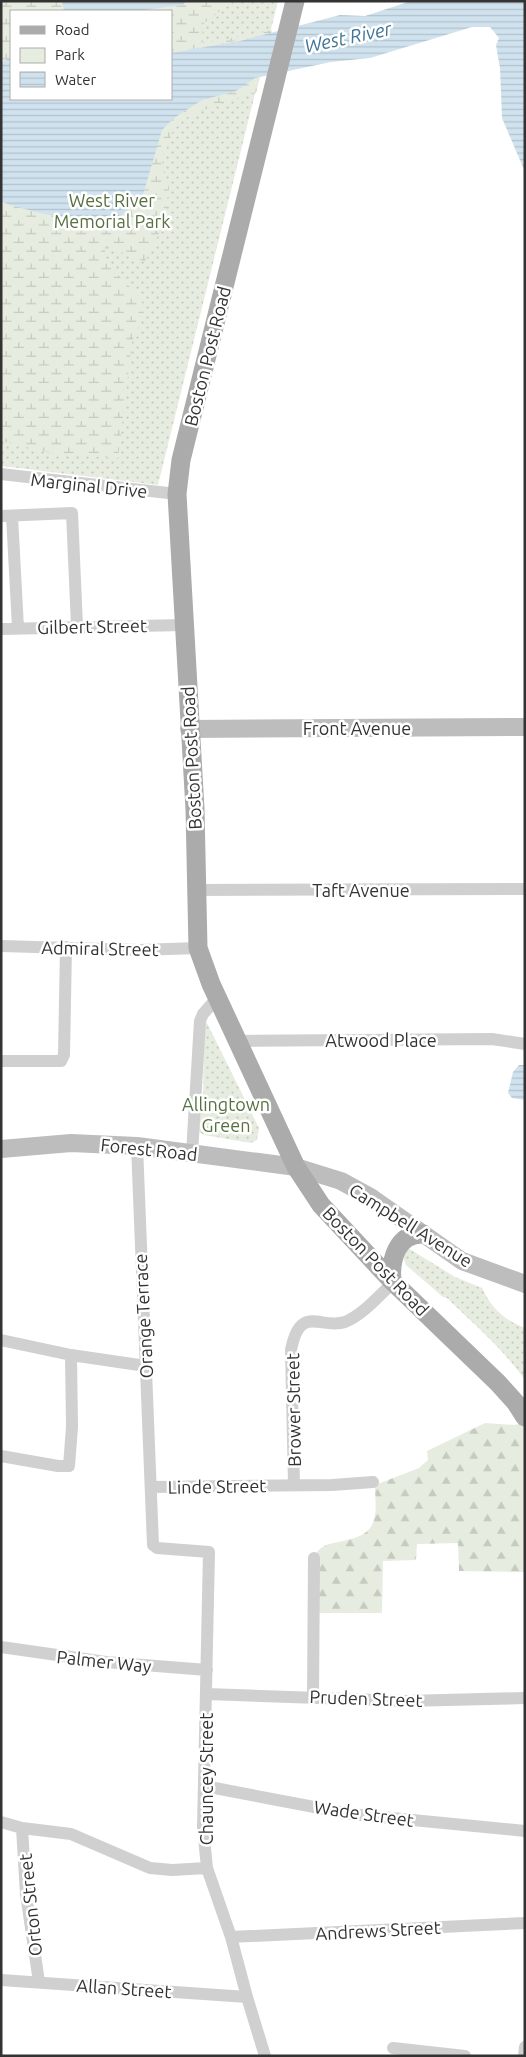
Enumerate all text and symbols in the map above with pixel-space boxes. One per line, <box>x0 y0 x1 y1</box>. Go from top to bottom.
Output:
legend <box>10 10 172 100</box>
water label: West River <box>303 17 394 57</box>
text: Road <box>55 21 90 38</box>
text: Park <box>55 46 85 63</box>
text: Water <box>55 71 96 88</box>
park label: West River Memorial Park <box>54 190 170 231</box>
street label: Boston Post Road <box>180 284 234 428</box>
street label: Marginal Drive <box>30 469 148 501</box>
street label: Gilbert Street <box>37 615 147 637</box>
street label: Boston Post Road <box>177 686 205 830</box>
street label: Front Avenue <box>303 718 411 738</box>
street label: Taft Avenue <box>312 880 410 900</box>
street label: Admiral Street <box>41 937 159 959</box>
street label: Atwood Place <box>325 1030 437 1050</box>
park label: Allingtown Green <box>182 1094 270 1135</box>
street label: Forest Road <box>100 1134 198 1164</box>
street label: Campbell Avenue <box>346 1179 476 1271</box>
street label: Boston Post Road <box>319 1202 433 1320</box>
street label: Orange Terrace <box>130 1253 156 1379</box>
street label: Brower Street <box>282 1353 304 1467</box>
street label: Linde Street <box>167 1475 267 1497</box>
street label: Palmer Way <box>56 1646 153 1676</box>
street label: Pruden Street <box>309 1686 423 1710</box>
street label: Chauncey Street <box>196 1713 216 1845</box>
street label: Wade Street <box>313 1796 415 1830</box>
street label: Orton Street <box>15 1853 45 1957</box>
street label: Andrews Street <box>315 1917 441 1943</box>
street label: Allan Street <box>76 1975 172 2001</box>

